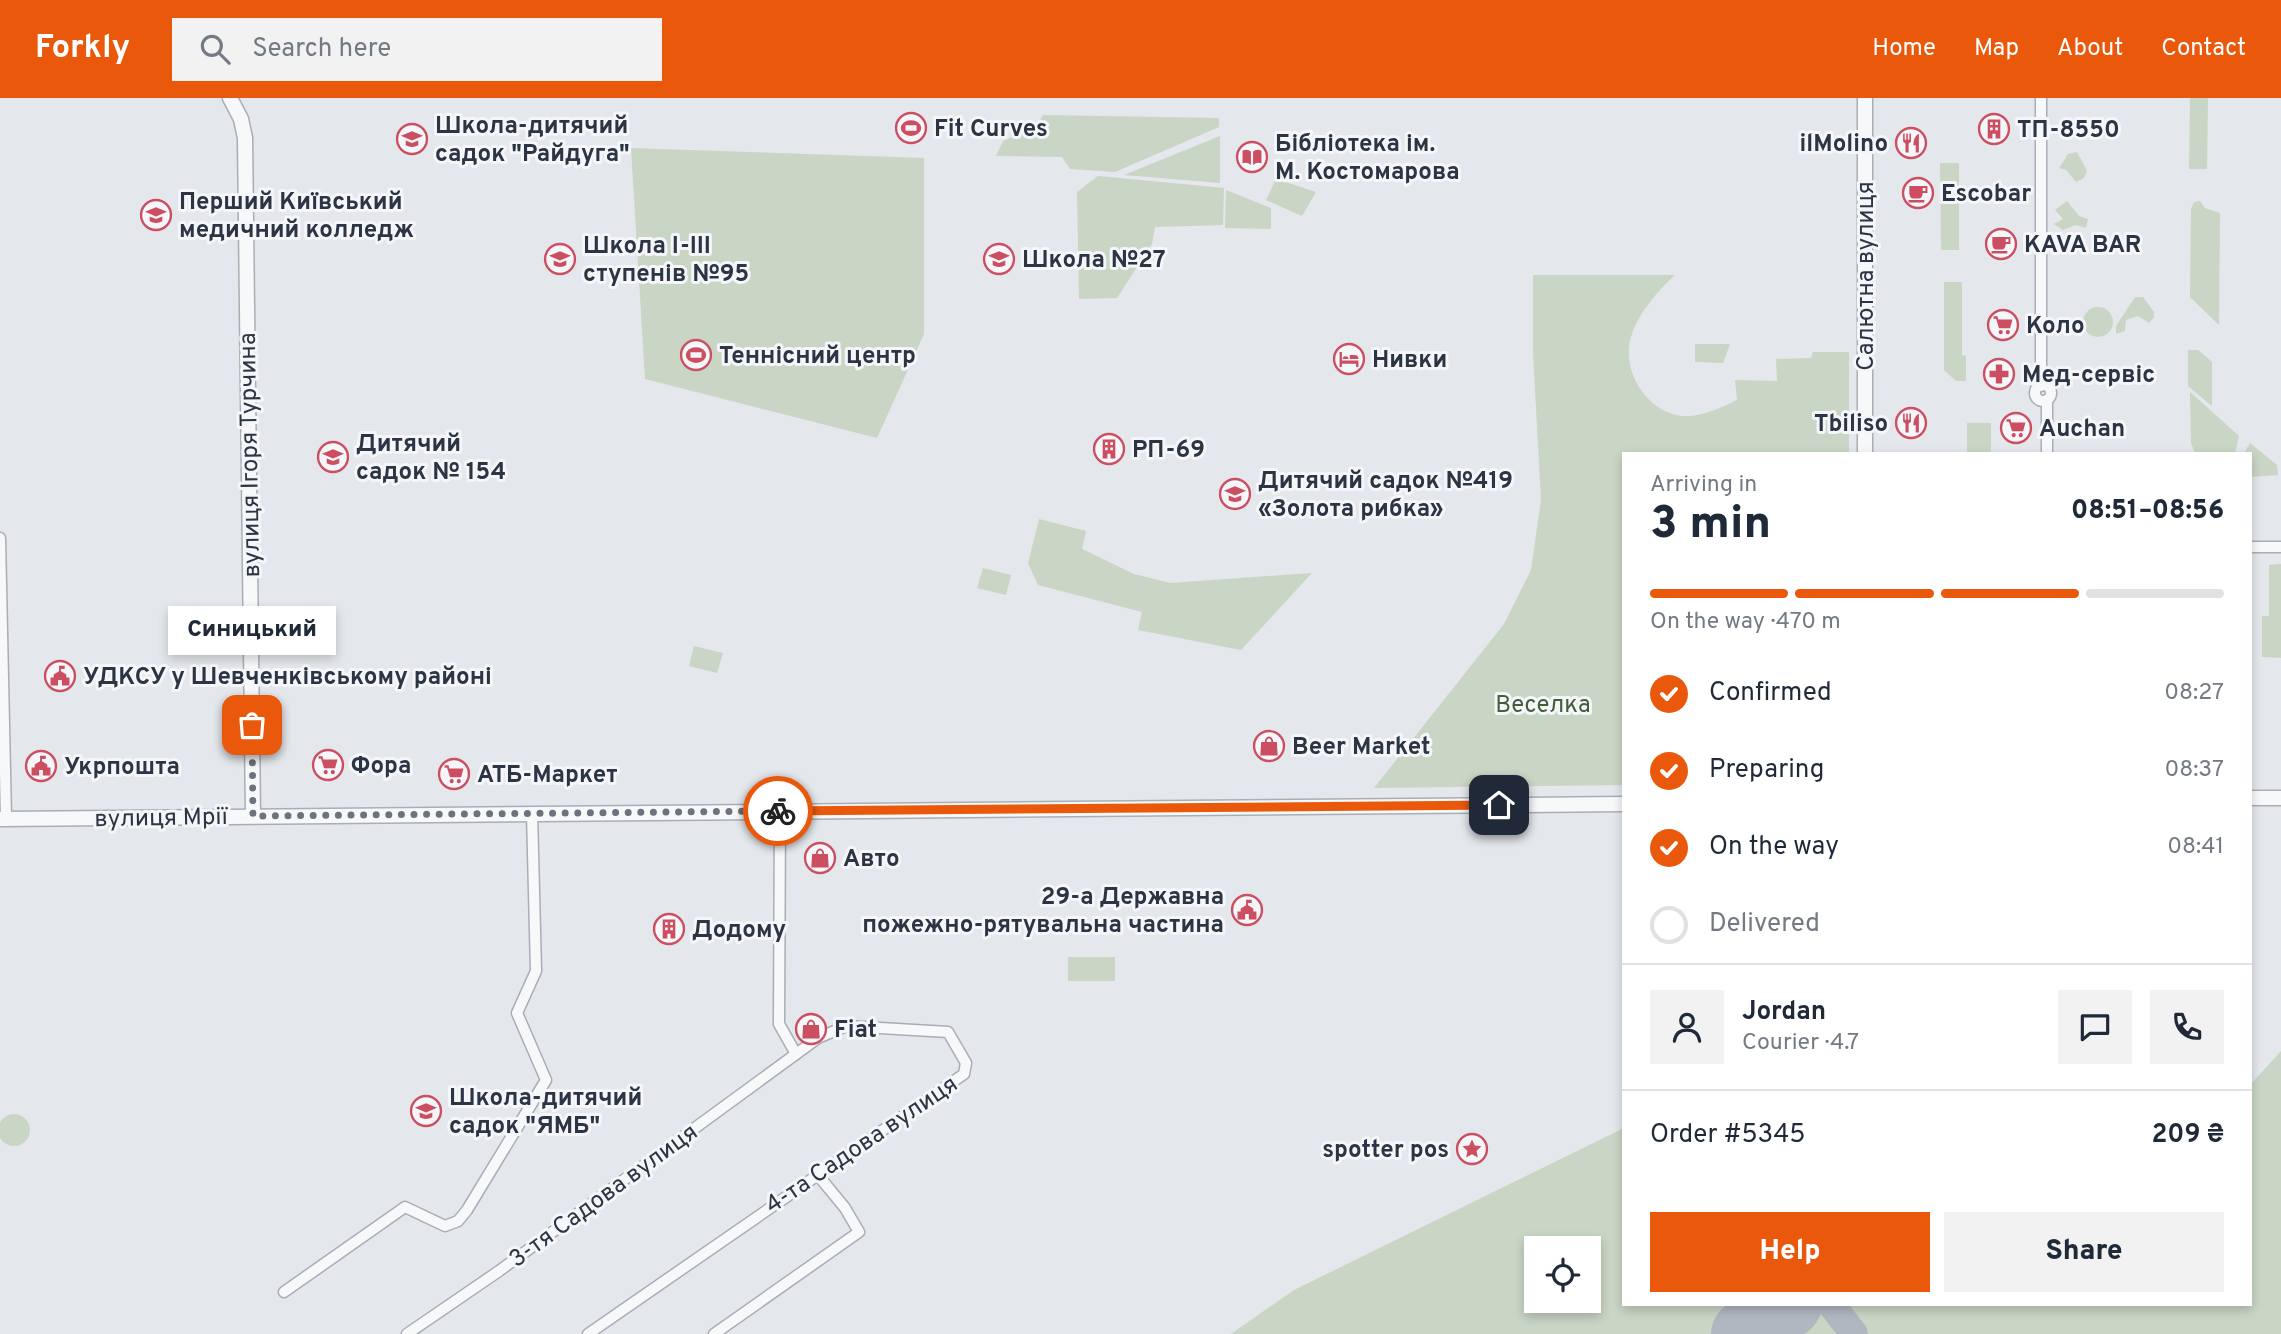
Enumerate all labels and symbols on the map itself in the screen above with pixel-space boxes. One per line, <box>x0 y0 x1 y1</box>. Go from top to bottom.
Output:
sports icon: Fit Curves <box>894 111 928 145</box>
place label: Школа-дитячий садок "Райдуга" <box>435 112 630 170</box>
building icon: ТП-8550 <box>1977 112 2011 146</box>
place label: Fit Curves <box>934 115 1048 145</box>
place label: ТП-8550 <box>2017 116 2120 146</box>
school or university icon: Школа-дитячий садок "Райдуга" <box>395 122 429 156</box>
restaurant icon: ilMolino <box>1894 126 1928 160</box>
place label: Бібліотека ім. М. Костомарова <box>1275 130 1460 188</box>
place label: ilMolino <box>1799 130 1888 160</box>
library icon: Бібліотека ім. М. Костомарова <box>1235 140 1269 174</box>
cafe icon: Escobar <box>1901 176 1935 210</box>
place label: Escobar <box>1941 180 2031 210</box>
street label: Салютна вулиця <box>1852 181 1882 371</box>
place label: Перший Київський медичний колледж <box>179 188 414 246</box>
school or university icon: Перший Київський медичний колледж <box>139 198 173 232</box>
cafe icon: KAVA BAR <box>1984 227 2018 261</box>
place label: KAVA BAR <box>2024 231 2141 261</box>
place label: Школа І-ІІІ ступенів №95 <box>583 232 749 290</box>
school or university icon: Школа І-ІІІ ступенів №95 <box>543 242 577 276</box>
school or university icon: Школа №27 <box>982 242 1016 276</box>
place label: Школа №27 <box>1022 246 1166 276</box>
supermarket icon: Коло <box>1986 308 2020 342</box>
place label: Коло <box>2026 312 2085 342</box>
street label: вулиця Ігоря Турчина <box>234 332 268 578</box>
sports icon: Теннісний центр <box>679 338 713 372</box>
place label: Теннісний центр <box>719 342 916 372</box>
hotel icon: Нивки <box>1332 342 1366 376</box>
place label: Нивки <box>1372 346 1447 376</box>
pharmacy icon: Мед-сервіс <box>1982 357 2016 391</box>
place label: Мед-сервіс <box>2022 361 2155 391</box>
restaurant icon: Tbiliso <box>1894 406 1928 440</box>
place label: Tbiliso <box>1814 410 1888 440</box>
supermarket icon: Auchan <box>1999 411 2033 445</box>
place label: Auchan <box>2039 415 2125 445</box>
place label: Дитячий садок № 154 <box>356 430 506 488</box>
building icon: РП-69 <box>1092 432 1126 466</box>
place label: РП-69 <box>1132 436 1205 466</box>
school or university icon: Дитячий садок № 154 <box>316 440 350 474</box>
place label: Дитячий садок №419 «Золота рибка» <box>1258 467 1513 525</box>
school or university icon: Дитячий садок №419 «Золота рибка» <box>1218 477 1252 511</box>
callout: Синицький <box>168 606 336 655</box>
public building icon: УДКСУ у Шевченківському районі <box>43 659 77 693</box>
place label: УДКСУ у Шевченківському районі <box>83 663 492 693</box>
park label: Веселка <box>1495 691 1591 721</box>
pin <box>222 695 282 755</box>
shop icon: Beer Market <box>1252 729 1286 763</box>
place label: Beer Market <box>1292 733 1430 763</box>
supermarket icon: Фора <box>311 748 345 782</box>
public building icon: Укрпошта <box>24 749 58 783</box>
place label: Фора <box>351 752 411 782</box>
place label: Укрпошта <box>64 753 180 783</box>
supermarket icon: АТБ-Маркет <box>437 757 471 791</box>
place label: АТБ-Маркет <box>477 761 618 791</box>
pin <box>1469 775 1529 835</box>
courier <box>743 776 813 846</box>
street label: вулиця Мрії <box>94 803 229 835</box>
shop icon: Авто <box>803 841 837 875</box>
place label: Авто <box>843 845 900 875</box>
place label: 29-а Державна пожежно-рятувальна частина <box>862 883 1224 941</box>
public building icon: 29-а Державна пожежно-рятувальна частина <box>1230 893 1264 927</box>
building icon: Додому <box>652 912 686 946</box>
place label: Додому <box>692 916 786 946</box>
shop icon: Fiat <box>794 1012 828 1046</box>
place label: Fiat <box>834 1016 877 1046</box>
street label: 4-та Садова вулиця <box>760 1070 964 1221</box>
place label: Школа-дитячий садок "ЯМБ" <box>449 1084 642 1142</box>
school or university icon: Школа-дитячий садок "ЯМБ" <box>409 1094 443 1128</box>
street label: 3-тя Садова вулиця <box>504 1118 704 1275</box>
place icon: spotter pos <box>1455 1132 1489 1166</box>
place label: spotter pos <box>1322 1136 1449 1166</box>

